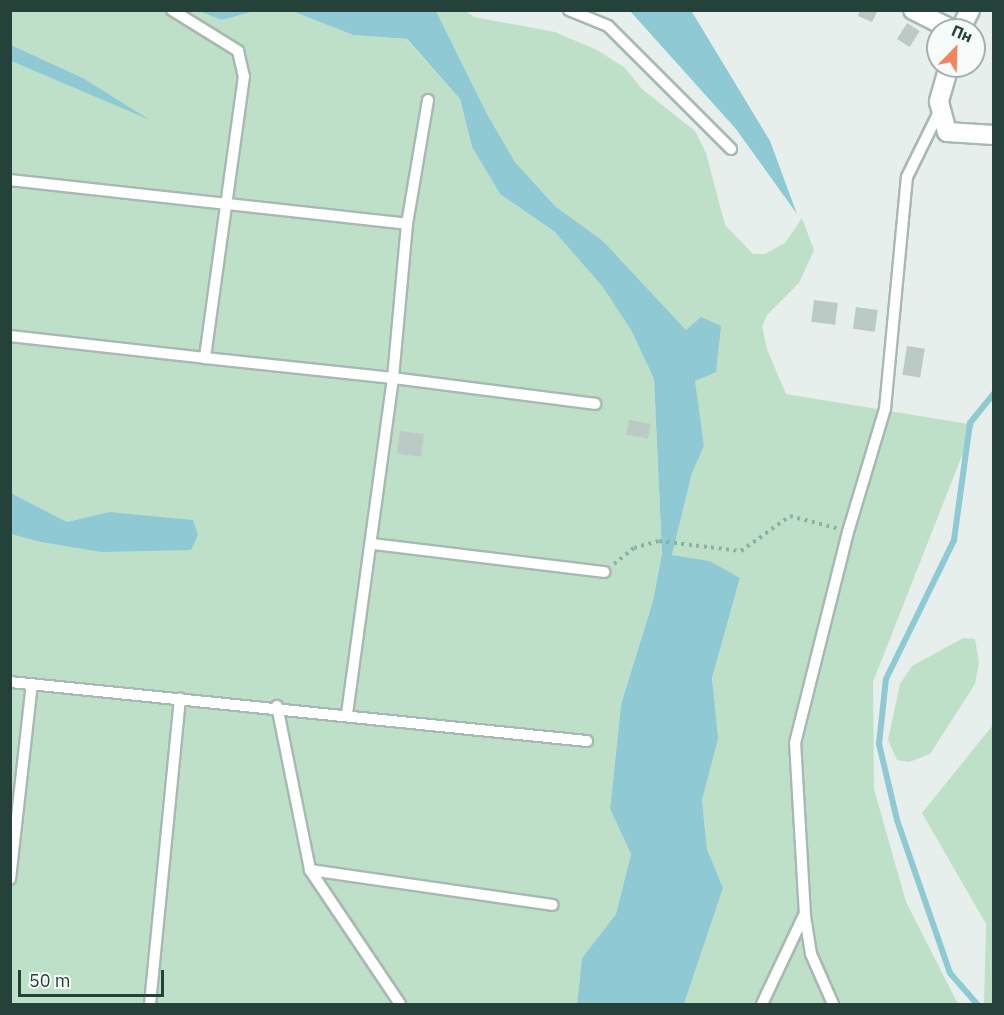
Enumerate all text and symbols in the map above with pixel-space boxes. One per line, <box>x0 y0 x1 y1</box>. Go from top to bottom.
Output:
north arrow <box>926 18 986 78</box>
text: Пн <box>949 20 976 47</box>
scale bar <box>21 958 166 996</box>
text: 50 m <box>29 969 71 992</box>

